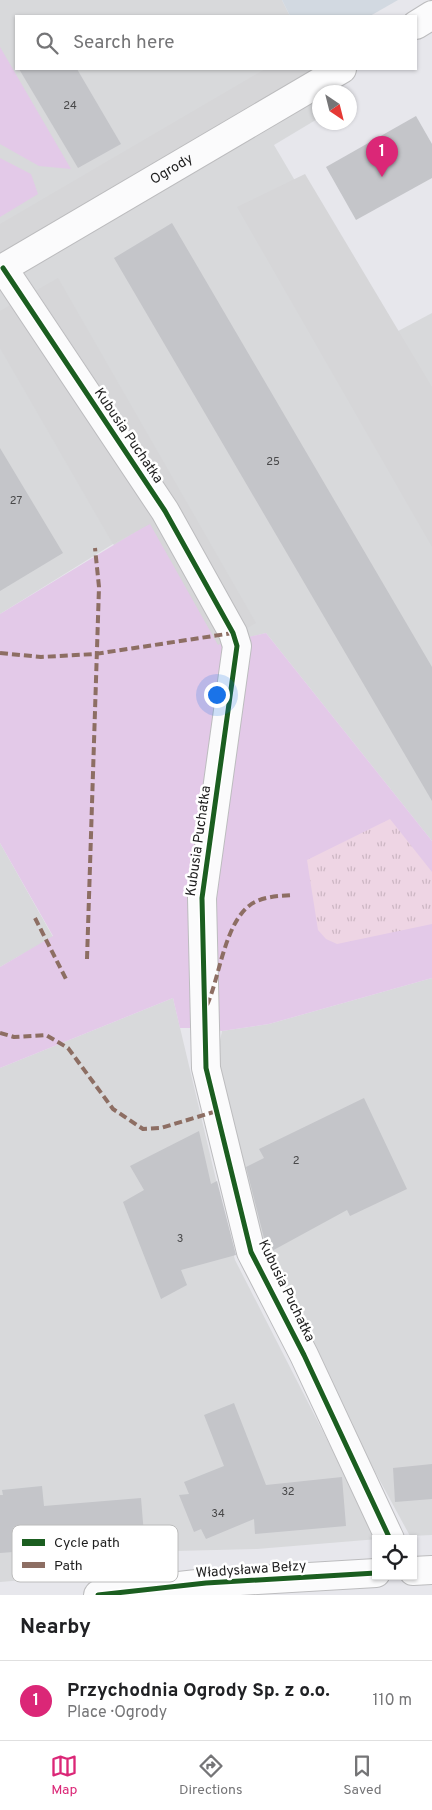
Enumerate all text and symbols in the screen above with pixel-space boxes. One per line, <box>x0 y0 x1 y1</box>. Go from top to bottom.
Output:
search box <box>15 15 417 70</box>
icon: search <box>33 29 61 57</box>
text: Search here <box>73 31 175 55</box>
north arrow <box>312 85 357 130</box>
house number: 24 <box>63 99 77 113</box>
pin: 1 <box>366 136 398 177</box>
street label: Ogrody <box>147 150 196 188</box>
street label: Kubusia Puchatka <box>90 385 166 487</box>
house number: 25 <box>266 455 280 469</box>
house number: 27 <box>10 494 22 508</box>
your location <box>204 682 230 708</box>
street label: Kubusia Puchatka <box>183 785 215 897</box>
house number: 2 <box>293 1154 299 1168</box>
house number: 3 <box>177 1232 183 1246</box>
street label: Kubusia Puchatka <box>254 1237 318 1345</box>
house number: 32 <box>281 1485 295 1499</box>
house number: 34 <box>211 1507 225 1521</box>
legend <box>12 1525 178 1582</box>
text: Cycle path <box>54 1535 120 1552</box>
map controls <box>372 1535 417 1580</box>
button: locate <box>372 1535 417 1580</box>
text: Path <box>54 1558 83 1575</box>
street label: Władysława Bełzy <box>195 1558 307 1582</box>
text: Nearby <box>20 1614 91 1641</box>
text: Przychodnia Ogrody Sp. z o.o. <box>67 1679 330 1703</box>
text: 1 <box>33 1691 39 1711</box>
text: 110 m <box>372 1691 412 1711</box>
text: Place · Ogrody <box>67 1703 167 1723</box>
tab: Map <box>50 1752 78 1799</box>
tab: Directions <box>179 1752 243 1799</box>
tab: Saved <box>343 1752 382 1799</box>

